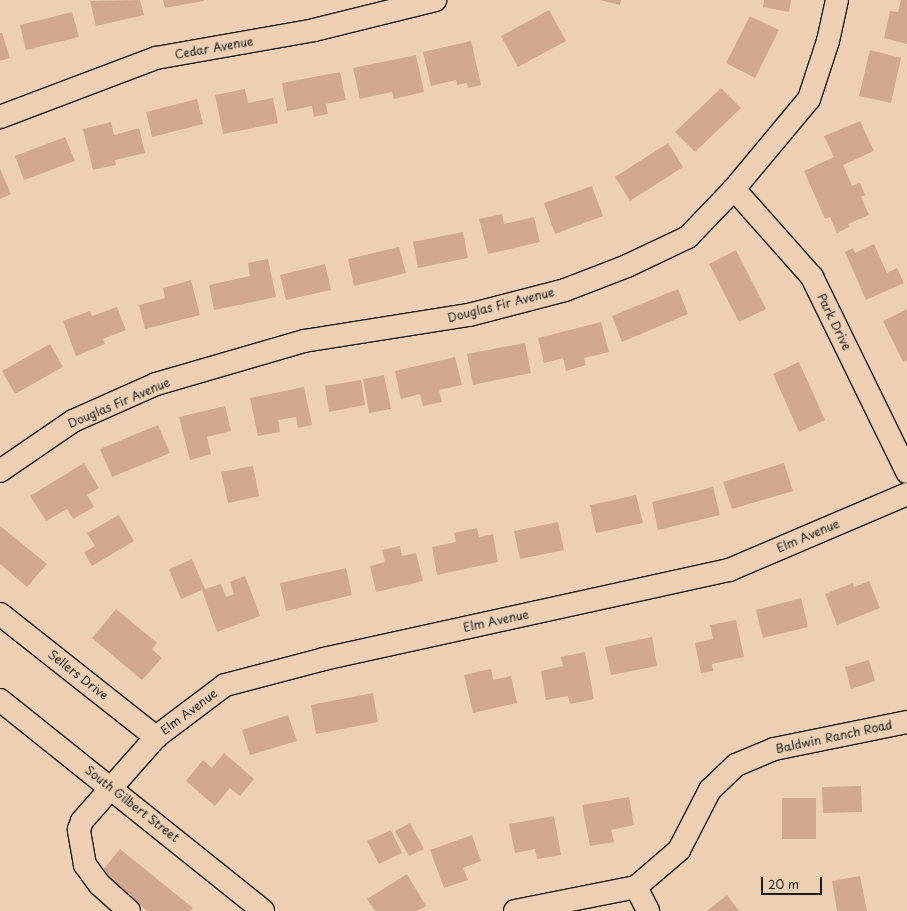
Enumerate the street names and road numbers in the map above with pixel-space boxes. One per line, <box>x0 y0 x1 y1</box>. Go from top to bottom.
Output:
street label: Cedar Avenue <box>174 34 254 62</box>
street label: Douglas Fir Avenue <box>446 285 556 325</box>
street label: Park Drive <box>814 291 854 353</box>
street label: Douglas Fir Avenue <box>65 375 173 431</box>
street label: Elm Avenue <box>775 516 841 556</box>
street label: Elm Avenue <box>462 607 530 635</box>
street label: Sellers Drive <box>45 647 111 703</box>
street label: Elm Avenue <box>158 686 220 738</box>
street label: Baldwin Ranch Road <box>775 718 893 756</box>
street label: South Gilbert Street <box>81 762 183 846</box>

